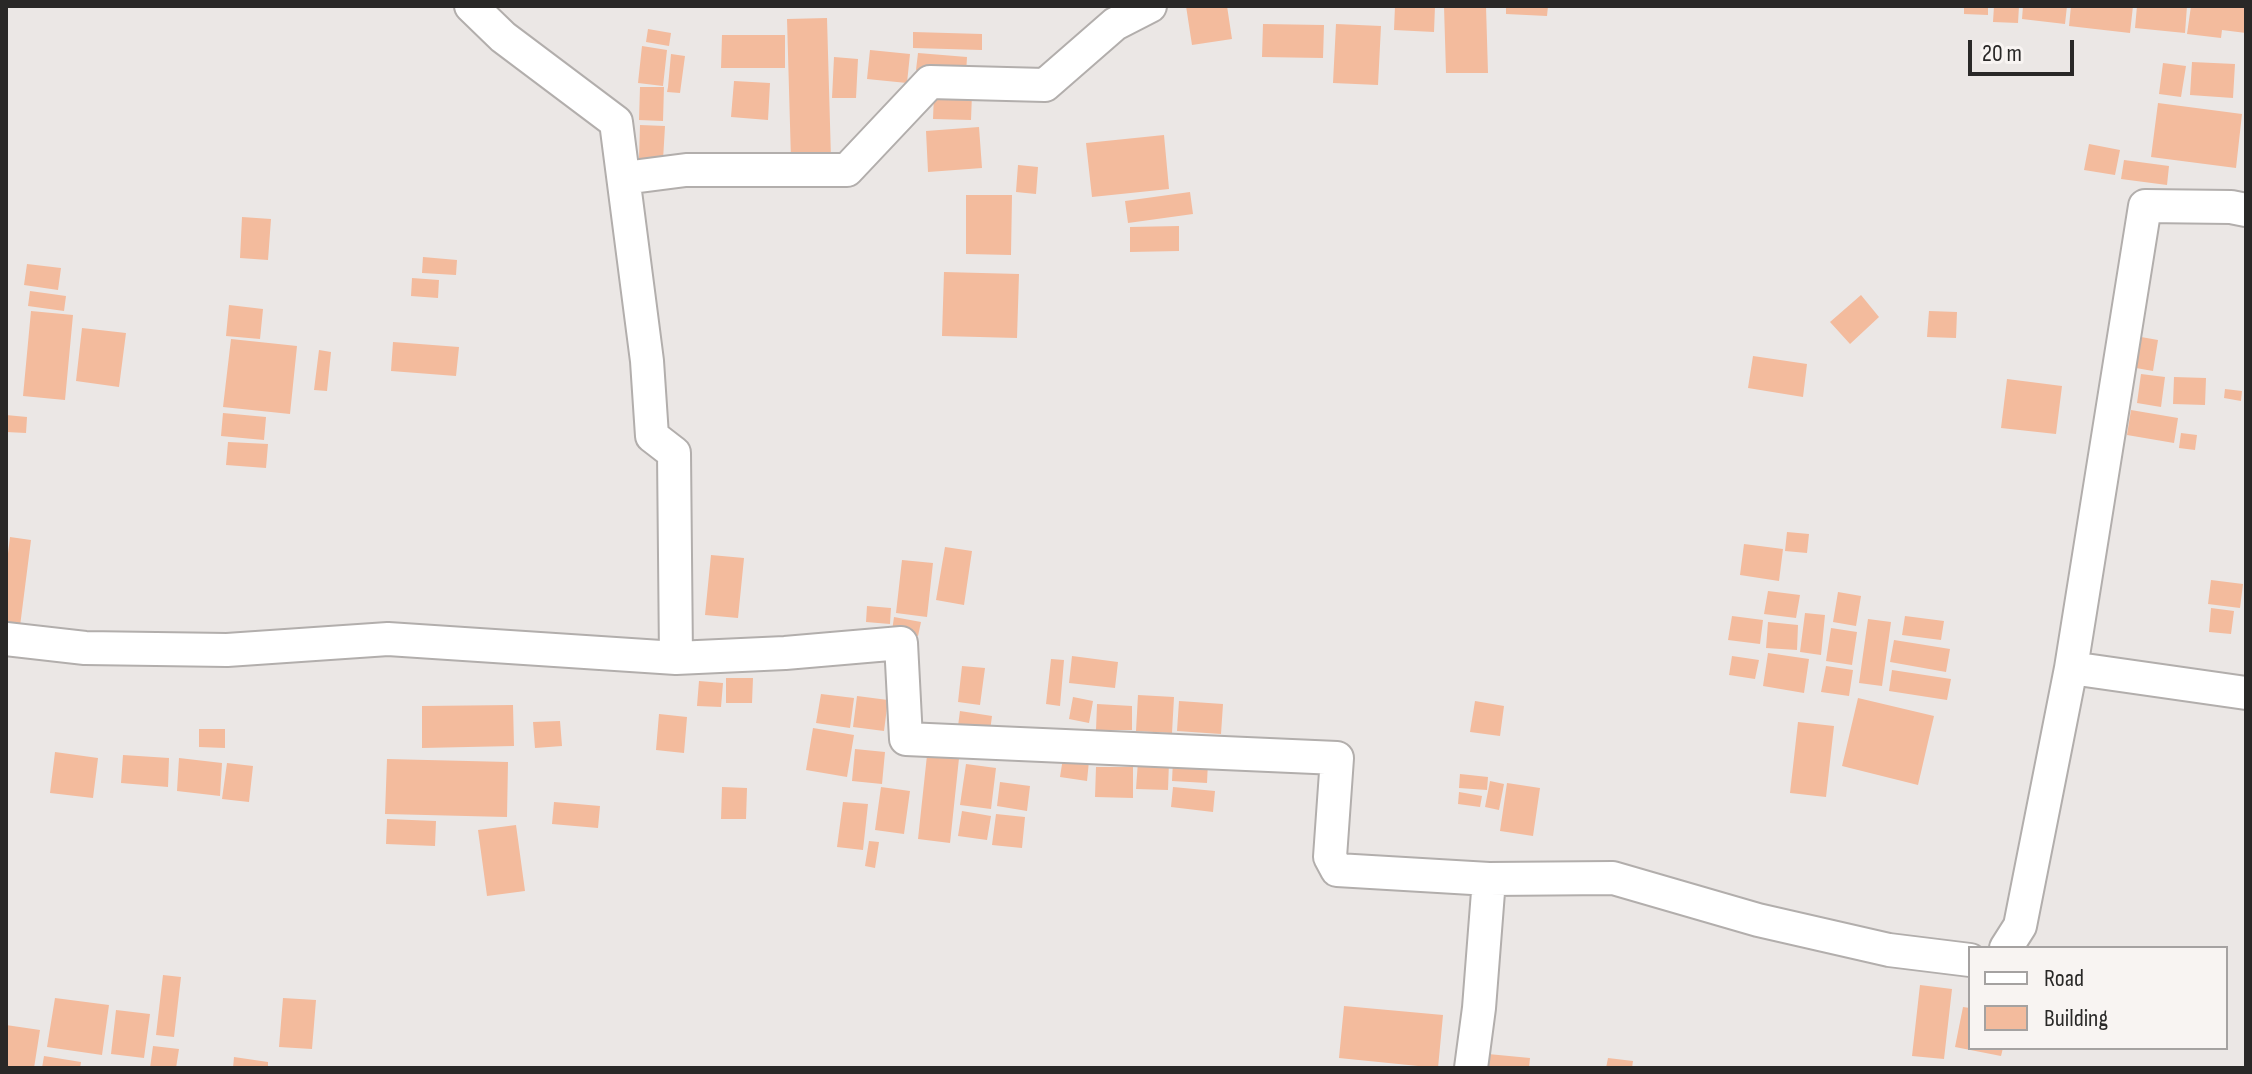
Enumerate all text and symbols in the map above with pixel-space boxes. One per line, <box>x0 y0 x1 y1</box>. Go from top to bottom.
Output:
scale bar <box>1972 24 2078 74</box>
text: 20 m <box>1982 39 2022 68</box>
legend <box>1968 946 2228 1050</box>
text: Road <box>2044 964 2084 993</box>
text: Building <box>2044 1004 2108 1033</box>

